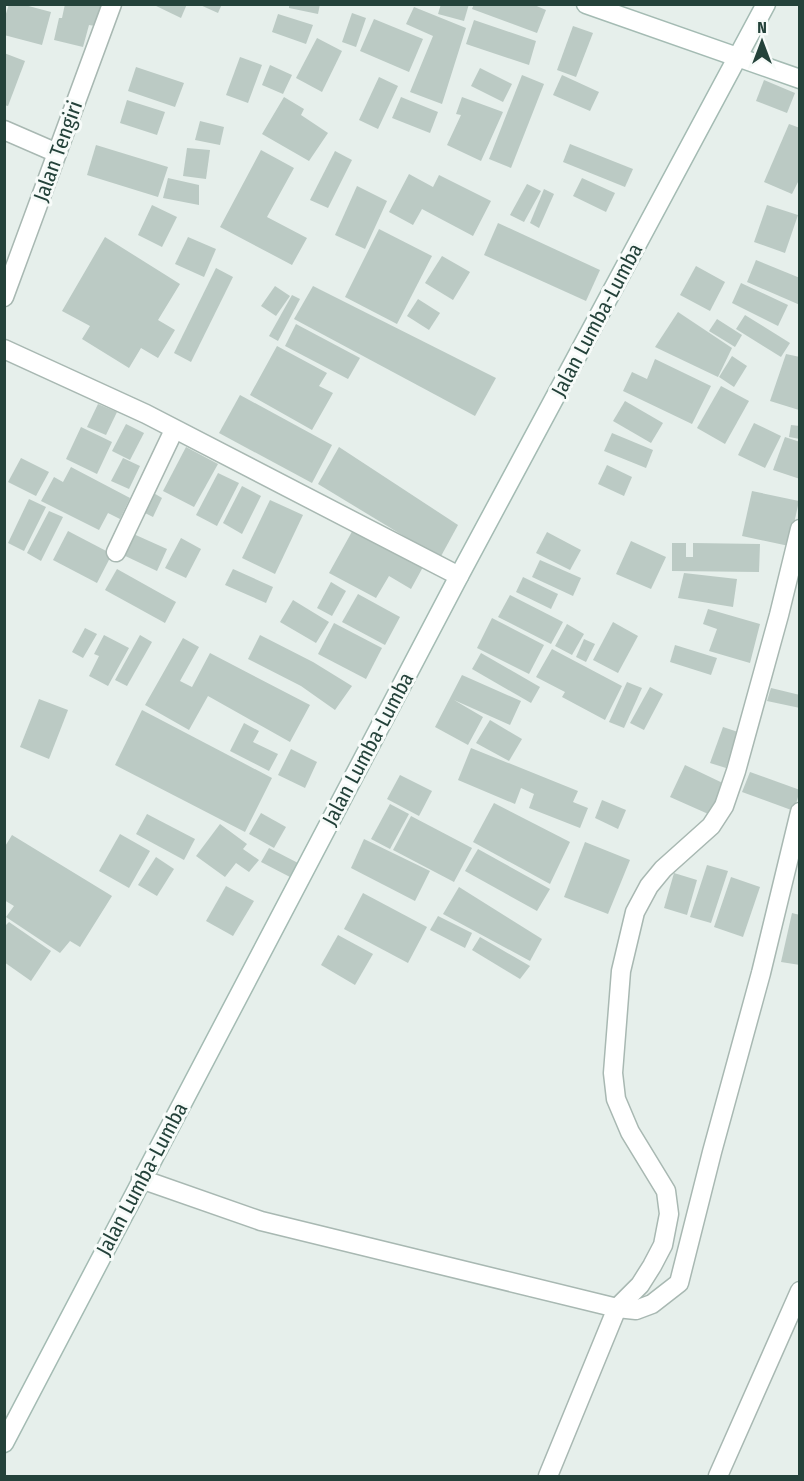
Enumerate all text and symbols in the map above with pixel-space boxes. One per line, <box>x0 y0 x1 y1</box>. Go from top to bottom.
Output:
north arrow <box>732 12 792 72</box>
text: N <box>757 18 767 37</box>
street label: Jalan Tengiri <box>28 97 88 205</box>
street label: Jalan Lumba-Lumba <box>546 239 648 401</box>
street label: Jalan Lumba-Lumba <box>317 668 419 830</box>
street label: Jalan Lumba-Lumba <box>91 1098 193 1260</box>

